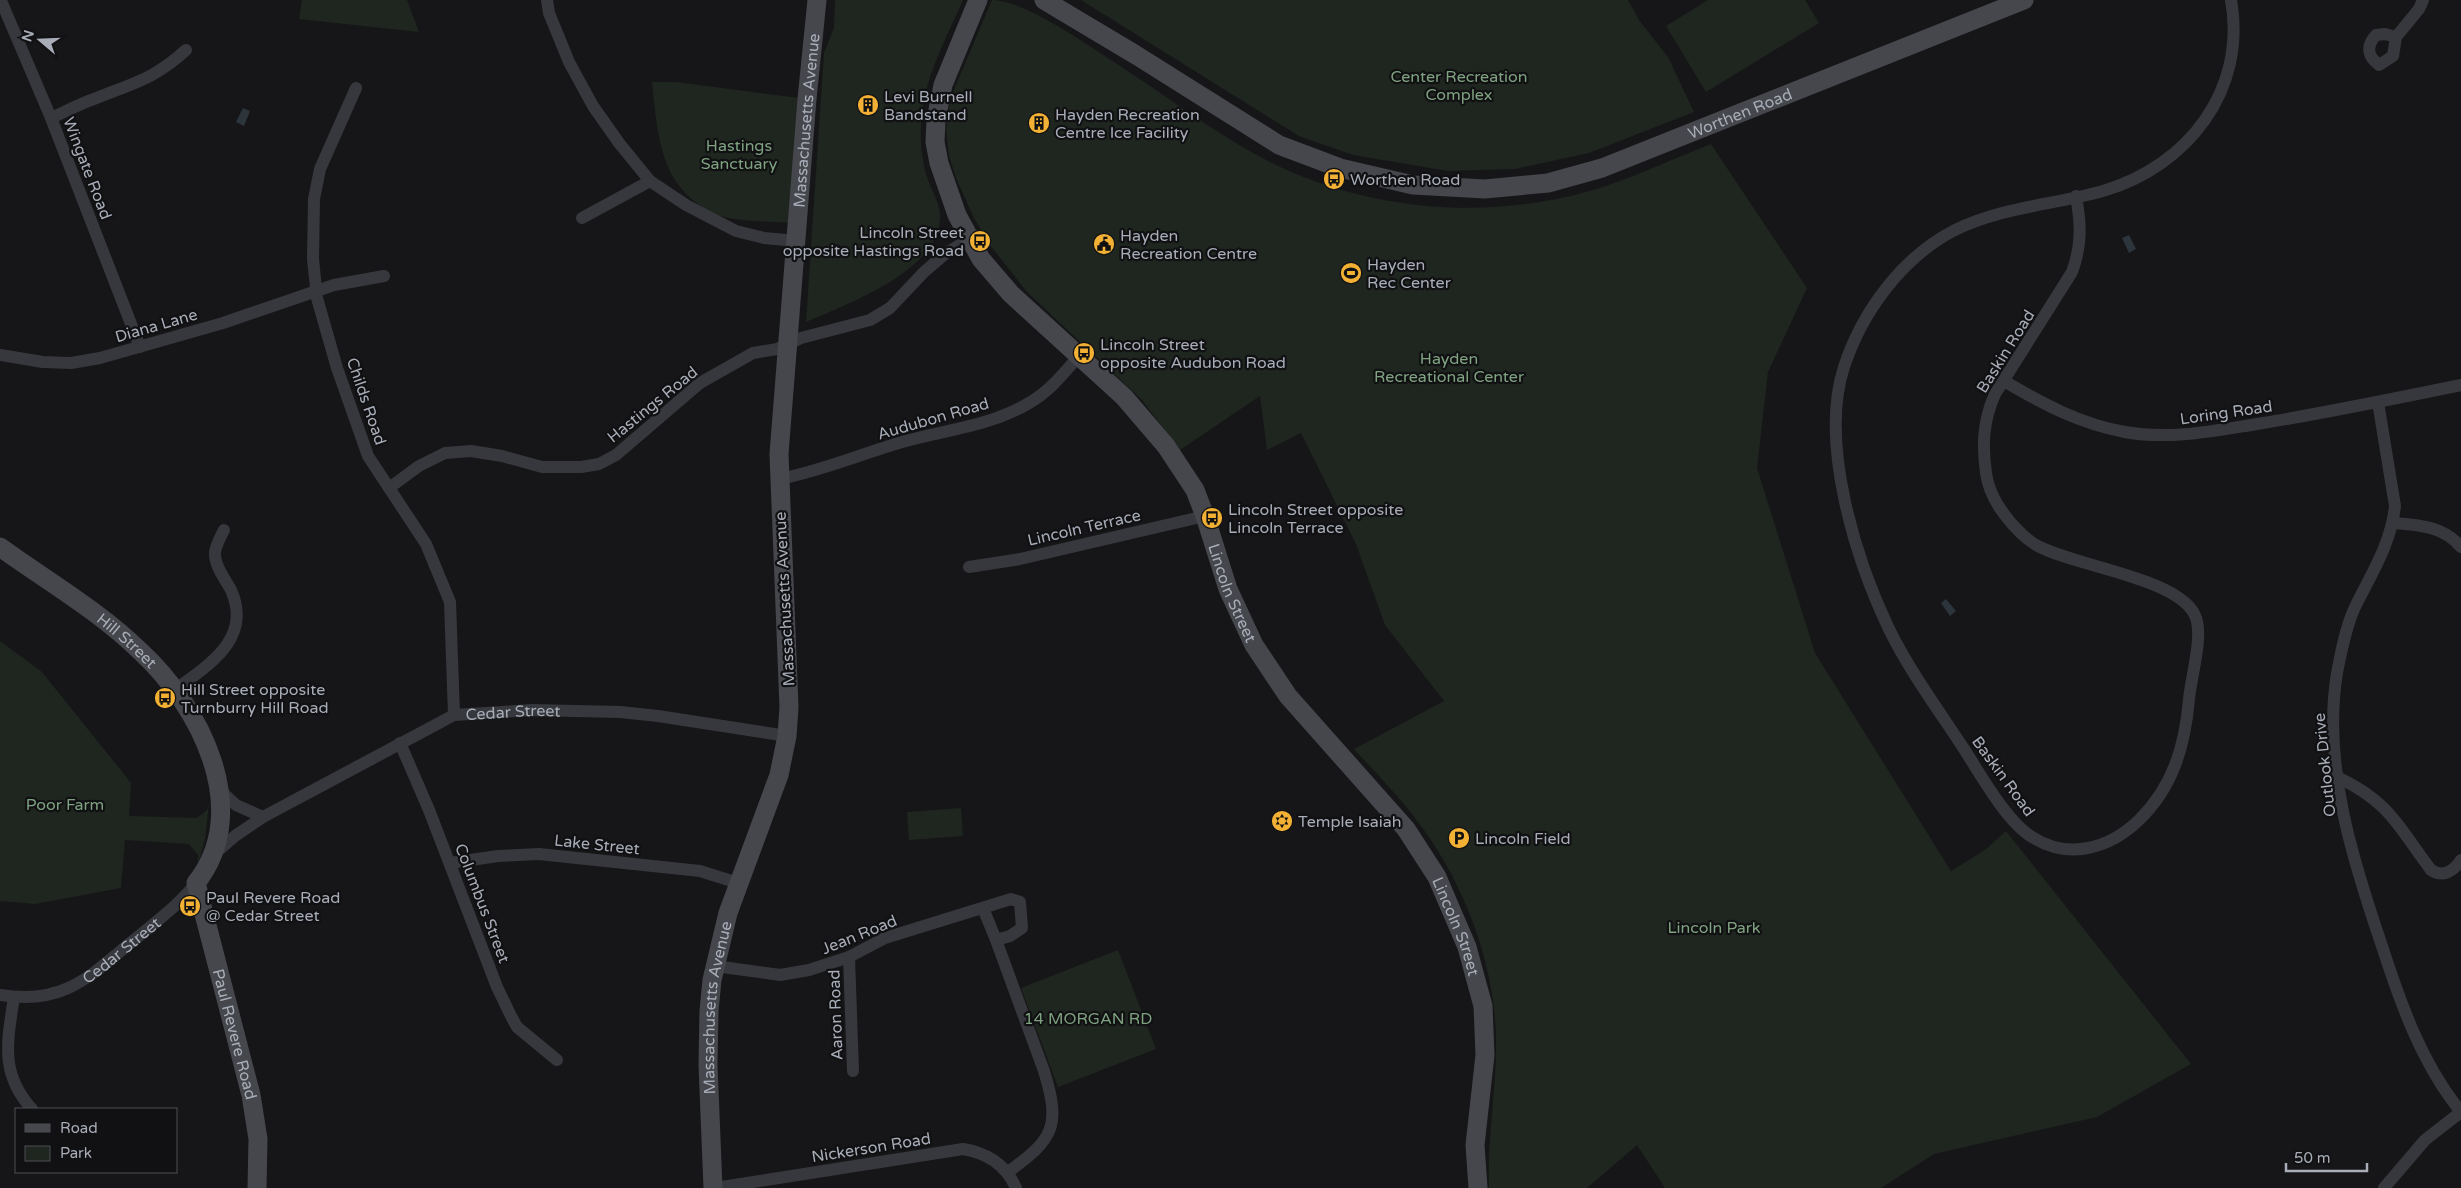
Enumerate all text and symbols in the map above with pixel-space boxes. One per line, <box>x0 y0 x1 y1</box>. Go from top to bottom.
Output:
north arrow <box>15 15 65 65</box>
text: N <box>18 28 38 44</box>
street label: Massachusetts Avenue <box>789 32 825 208</box>
park label: Center Recreation Complex <box>1390 67 1528 105</box>
street label: Worthen Road <box>1685 84 1795 144</box>
place label: Levi Burnell Bandstand <box>884 87 972 125</box>
building icon: Levi Burnell Bandstand <box>856 93 880 117</box>
place label: Hayden Recreation Centre Ice Facility <box>1055 105 1200 143</box>
building icon: Hayden Recreation Centre Ice Facility <box>1027 111 1051 135</box>
street label: Wingate Road <box>58 114 116 222</box>
park label: Hastings Sanctuary <box>701 136 778 174</box>
bus stop icon: Worthen Road <box>1322 167 1346 191</box>
place label: Worthen Road <box>1350 170 1460 190</box>
place label: Lincoln Street opposite Hastings Road <box>783 223 964 261</box>
place label: Hayden Recreation Centre <box>1120 226 1257 264</box>
bus stop icon: Lincoln Street opposite Hastings Road <box>968 229 992 253</box>
public building icon: Hayden Recreation Centre <box>1092 232 1116 256</box>
place label: Hayden Rec Center <box>1367 255 1452 293</box>
sports icon: Hayden Rec Center <box>1339 261 1363 285</box>
street label: Diana Lane <box>113 305 200 347</box>
street label: Baskin Road <box>1972 306 2039 397</box>
place label: Lincoln Street opposite Audubon Road <box>1100 335 1286 373</box>
bus stop icon: Lincoln Street opposite Audubon Road <box>1072 341 1096 365</box>
park label: Hayden Recreational Center <box>1374 349 1525 387</box>
street label: Childs Road <box>342 355 390 448</box>
street label: Hastings Road <box>603 362 702 447</box>
street label: Audubon Road <box>875 393 991 444</box>
street label: Loring Road <box>2179 397 2274 429</box>
place label: Lincoln Street opposite Lincoln Terrace <box>1228 500 1403 538</box>
street label: Lincoln Terrace <box>1026 505 1143 551</box>
bus stop icon: Lincoln Street opposite Lincoln Terrace <box>1200 506 1224 530</box>
street label: Massachusetts Avenue <box>770 511 800 687</box>
street label: Lincoln Street <box>1203 541 1260 646</box>
street label: Hill Street <box>93 609 161 673</box>
place label: Hill Street opposite Turnburry Hill Road <box>181 680 329 718</box>
bus stop icon: Hill Street opposite Turnburry Hill Road <box>153 686 177 710</box>
street label: Cedar Street <box>465 701 561 725</box>
street label: Outlook Drive <box>2310 712 2340 818</box>
street label: Baskin Road <box>1967 732 2039 821</box>
park label: Poor Farm <box>26 795 104 815</box>
synagogue icon: Temple Isaiah <box>1270 809 1294 833</box>
place label: Temple Isaiah <box>1298 812 1402 832</box>
parking icon: Lincoln Field <box>1447 826 1471 850</box>
place label: Lincoln Field <box>1475 829 1571 849</box>
street label: Lake Street <box>553 831 641 859</box>
street label: Columbus Street <box>450 841 514 966</box>
street label: Lincoln Street <box>1427 874 1483 978</box>
place label: Paul Revere Road @ Cedar Street <box>206 888 340 926</box>
bus stop icon: Paul Revere Road @ Cedar Street <box>178 894 202 918</box>
street label: Jean Road <box>819 911 900 959</box>
street label: Cedar Street <box>79 913 165 989</box>
park label: Lincoln Park <box>1667 918 1761 938</box>
street label: Massachusetts Avenue <box>699 919 737 1095</box>
street label: Paul Revere Road <box>208 967 261 1102</box>
street label: Aaron Road <box>824 969 848 1061</box>
park label: 14 MORGAN RD <box>1024 1009 1152 1029</box>
legend <box>15 1108 178 1173</box>
text: Road <box>60 1119 98 1137</box>
street label: Nickerson Road <box>810 1129 932 1167</box>
scale bar <box>2286 1140 2367 1172</box>
text: Park <box>60 1144 92 1162</box>
text: 50 m <box>2294 1149 2331 1167</box>

